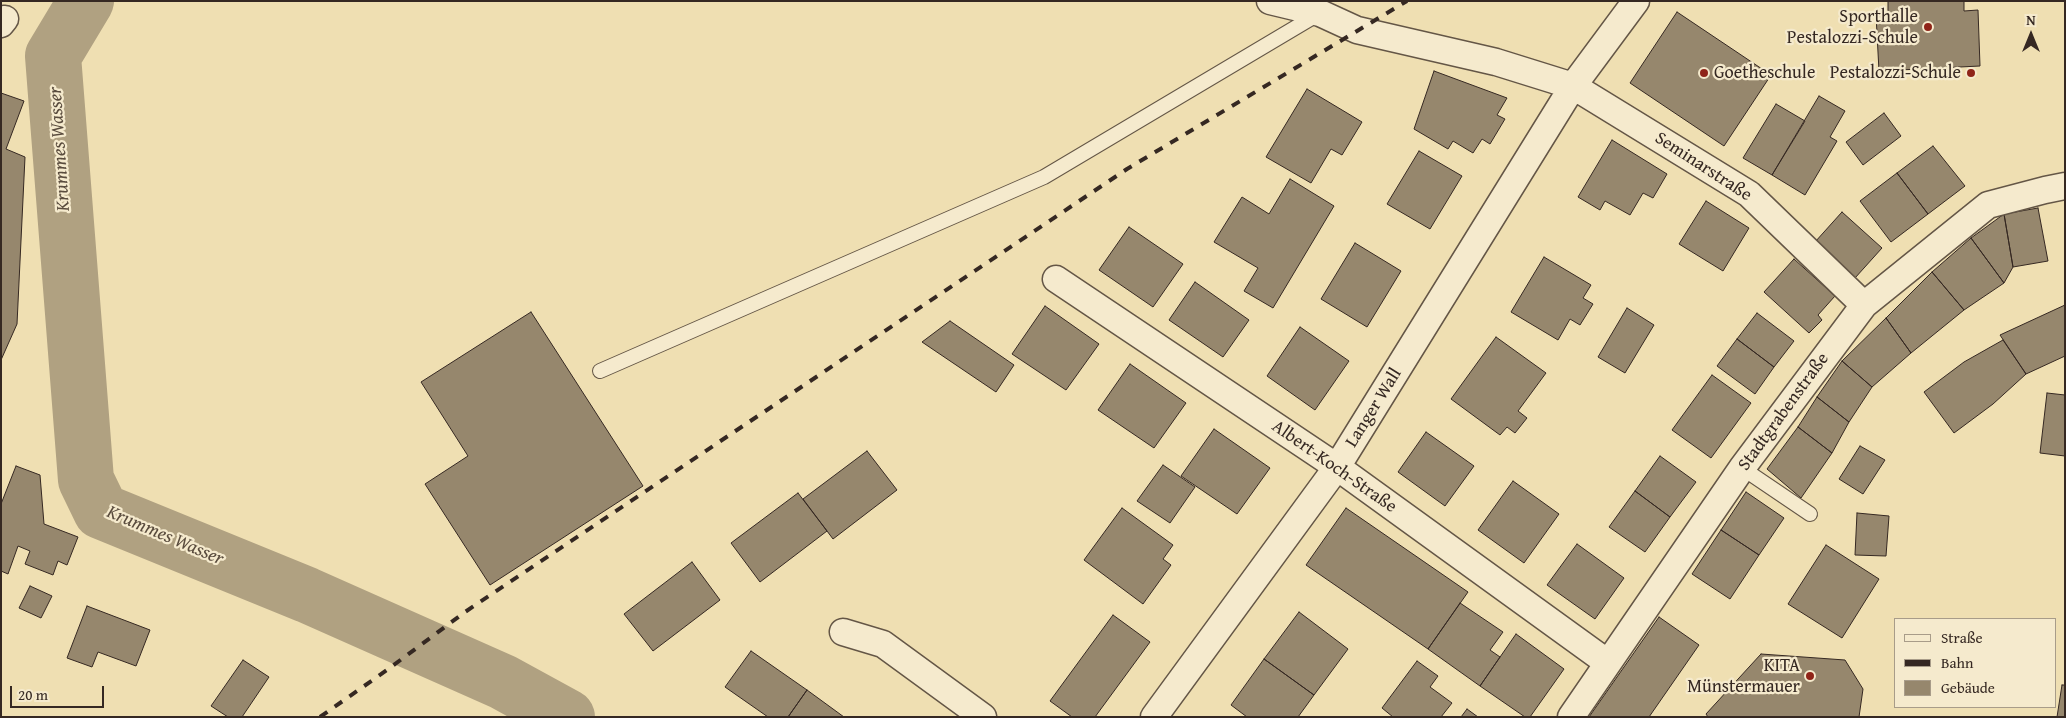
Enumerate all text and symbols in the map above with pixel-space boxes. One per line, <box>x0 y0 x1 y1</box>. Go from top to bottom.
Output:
place label: Sporthalle Pestalozzi-Schule <box>1787 6 1918 48</box>
north arrow <box>2006 10 2056 60</box>
text: N <box>2026 10 2036 30</box>
marker: Sporthalle Pestalozzi-Schule <box>1922 21 1934 33</box>
place label: Goetheschule <box>1714 62 1815 84</box>
place label: Pestalozzi-Schule <box>1830 62 1961 84</box>
marker: Goetheschule <box>1698 67 1710 79</box>
marker: Pestalozzi-Schule <box>1965 67 1977 79</box>
water label: Krummes Wasser <box>44 86 76 212</box>
street label: Seminarstraße <box>1650 128 1756 206</box>
street label: Stadtgrabenstraße <box>1734 349 1834 475</box>
street label: Langer Wall <box>1341 364 1407 452</box>
street label: Albert-Koch-Straße <box>1267 416 1401 518</box>
water label: Krummes Wasser <box>103 501 227 571</box>
legend <box>1894 618 2056 708</box>
text: Straße <box>1941 627 1983 648</box>
text: Bahn <box>1941 652 1973 673</box>
place label: KITA Münstermauer <box>1687 655 1800 698</box>
marker: KITA Münstermauer <box>1804 670 1816 682</box>
scale bar <box>12 676 106 708</box>
text: Gebäude <box>1941 677 1995 698</box>
text: 20 m <box>18 684 48 705</box>

